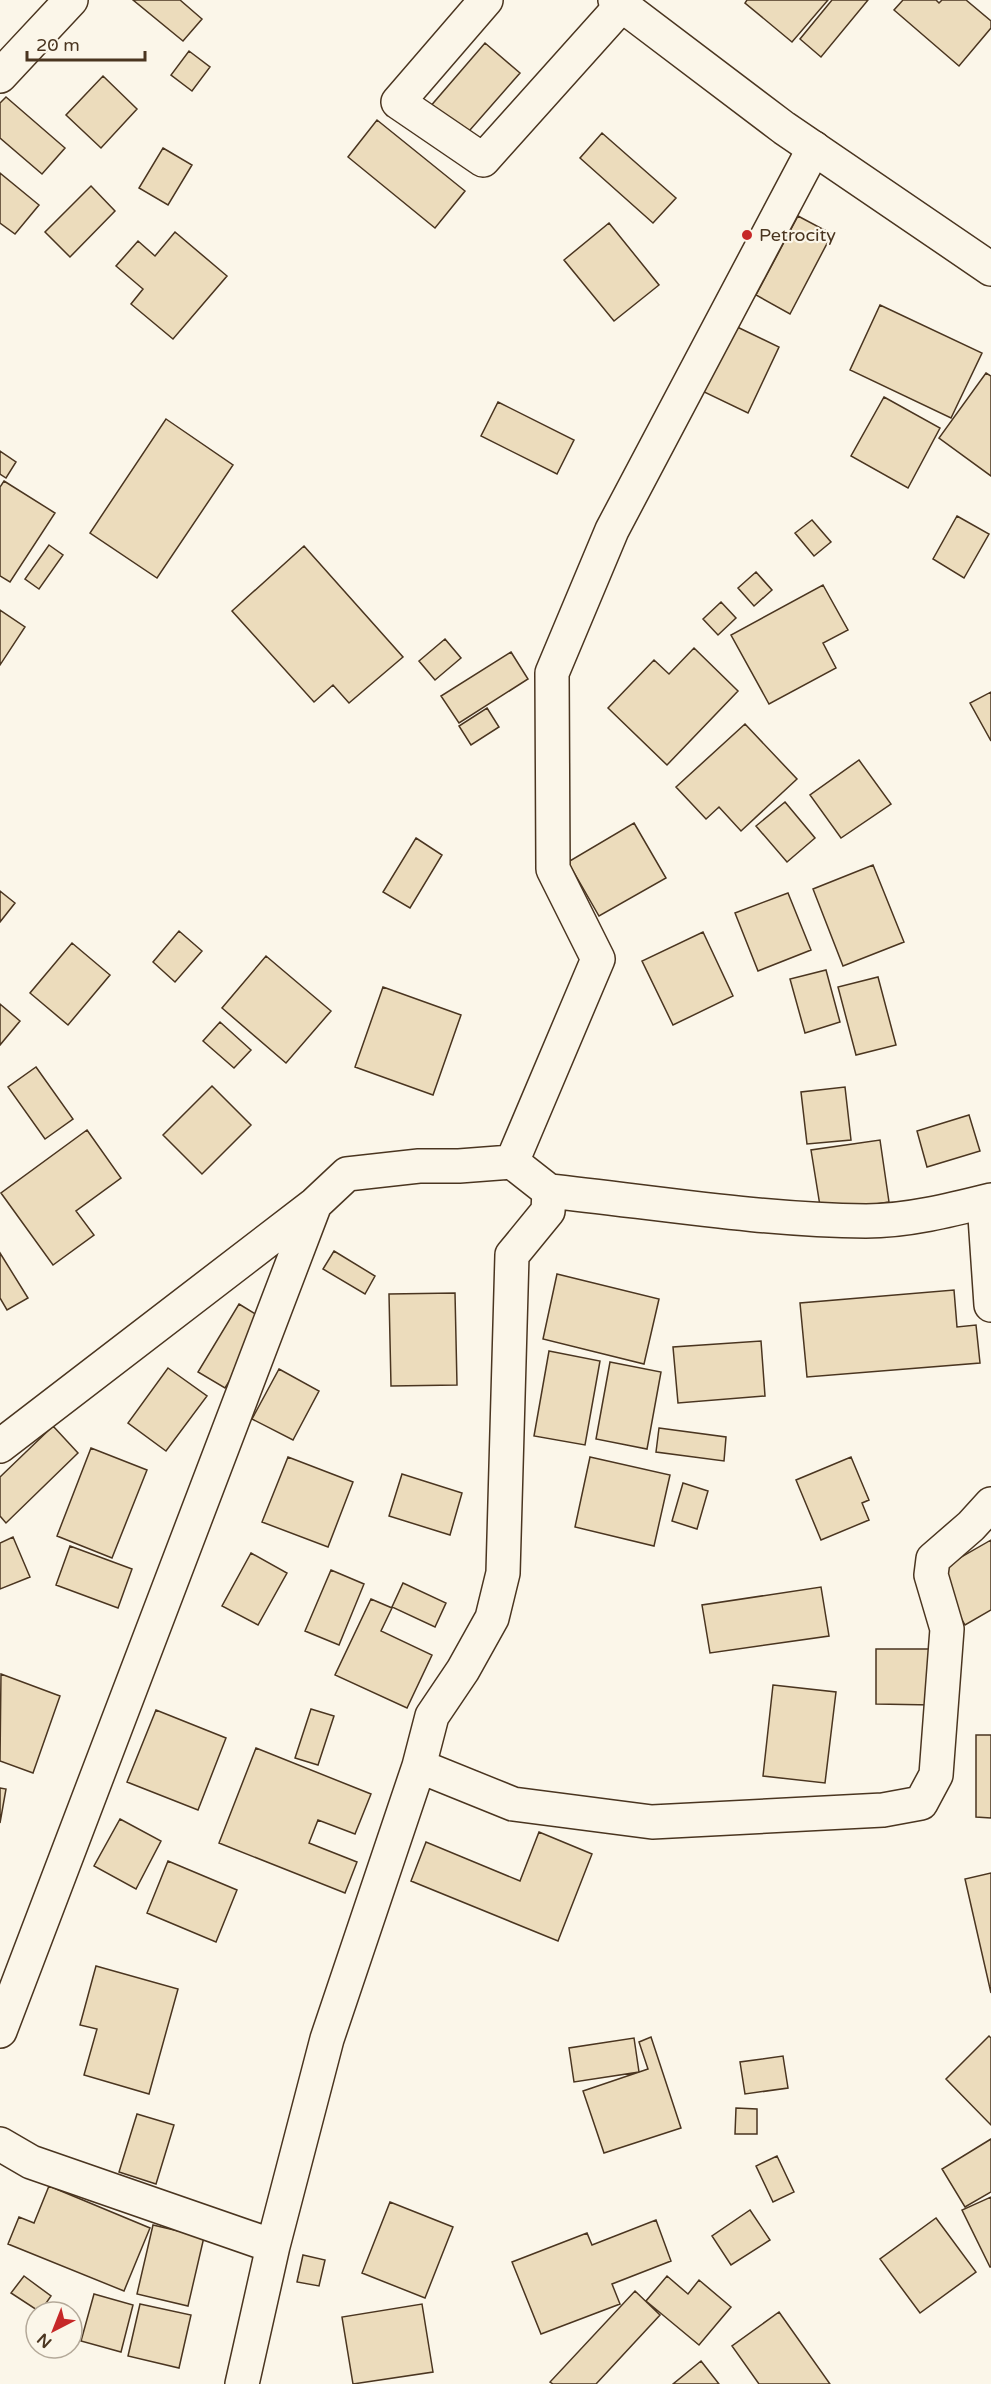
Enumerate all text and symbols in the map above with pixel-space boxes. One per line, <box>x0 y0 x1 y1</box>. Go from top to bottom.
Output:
scale bar <box>27 24 146 62</box>
text: 20 m <box>36 34 80 56</box>
place label: Petrocity <box>759 224 836 246</box>
marker: Petrocity <box>740 228 754 242</box>
north arrow <box>24 2300 84 2360</box>
text: N <box>33 2329 56 2352</box>

